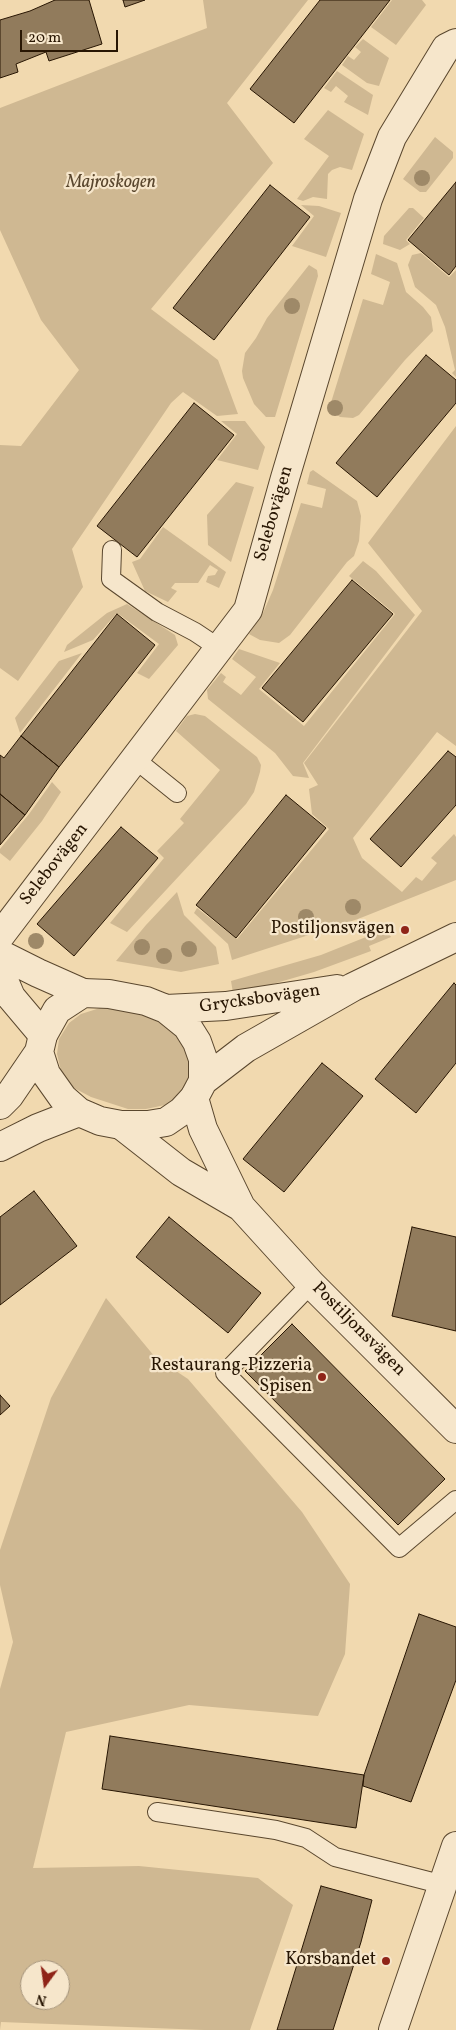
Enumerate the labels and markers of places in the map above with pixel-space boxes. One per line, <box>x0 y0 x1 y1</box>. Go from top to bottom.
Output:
place label: Postiljonsvägen <box>271 919 395 941</box>
marker: Postiljonsvägen <box>399 924 411 936</box>
place label: Restaurang-Pizzeria Spisen <box>151 1356 312 1398</box>
marker: Restaurang-Pizzeria Spisen <box>316 1371 328 1383</box>
place label: Korsbandet <box>285 1950 376 1972</box>
marker: Korsbandet <box>380 1955 392 1967</box>

